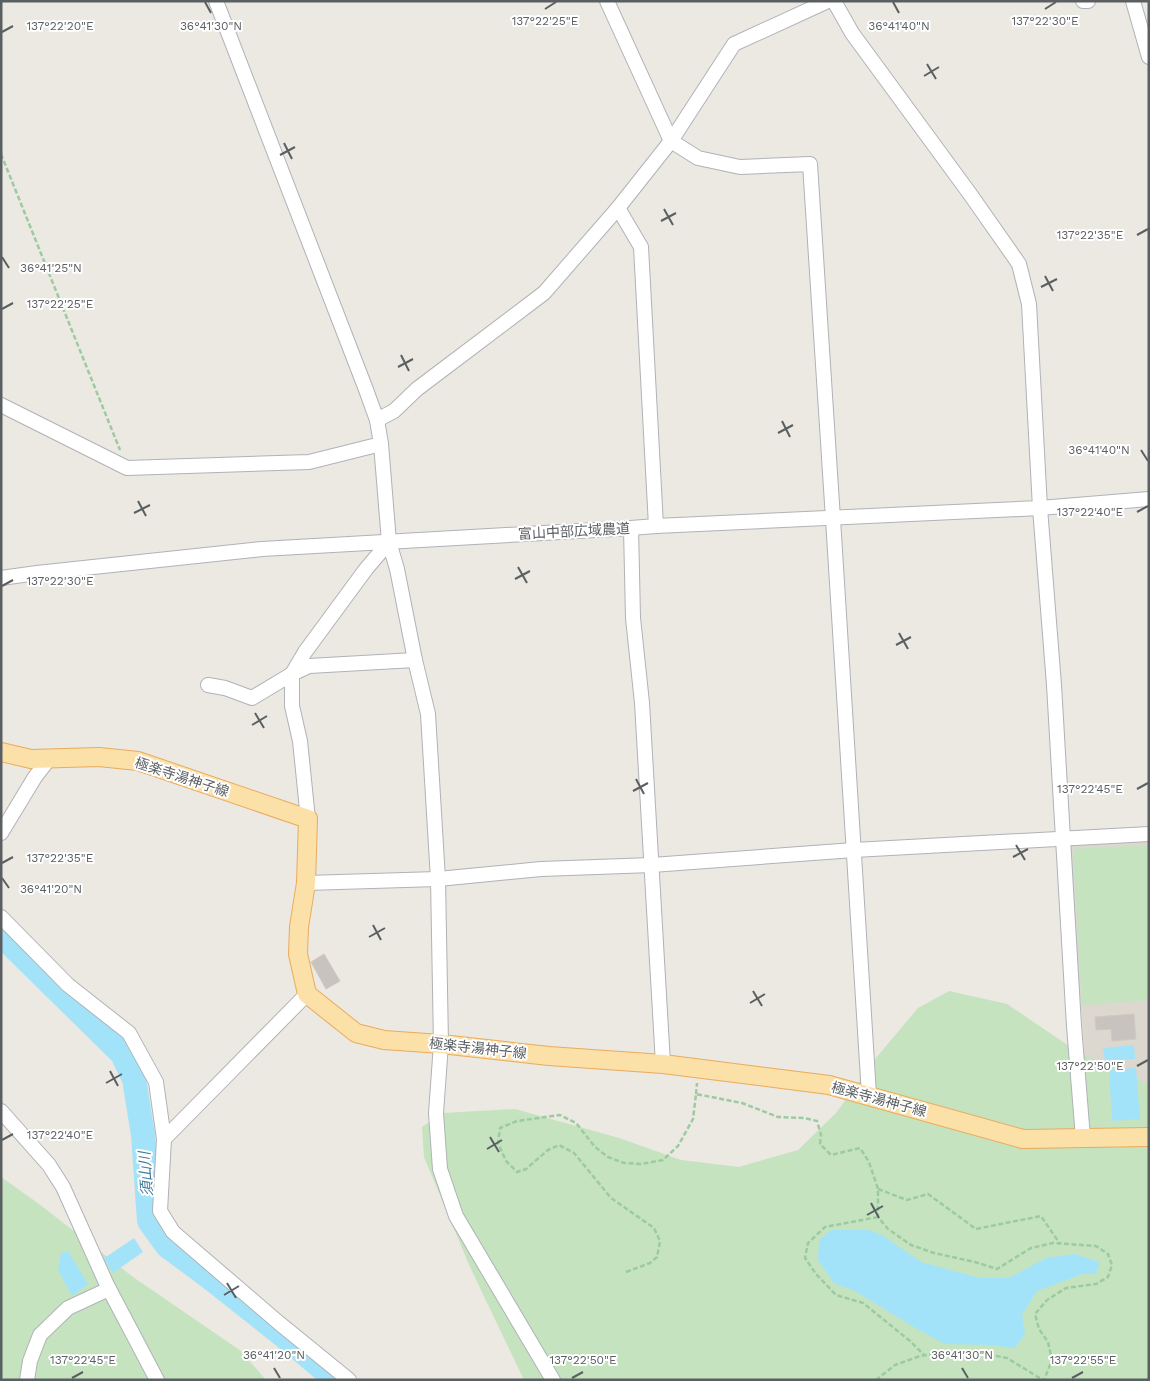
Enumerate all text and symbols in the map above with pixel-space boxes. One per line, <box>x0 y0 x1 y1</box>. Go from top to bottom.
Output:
text: 137°22'25"E <box>512 14 579 28</box>
text: 137°22'30"E <box>1011 14 1079 28</box>
text: 137°22'20"E <box>26 19 94 33</box>
text: 36°41'30"N <box>180 19 242 33</box>
text: 36°41'40"N <box>868 19 930 33</box>
text: 137°22'35"E <box>1057 228 1124 242</box>
text: 36°41'25"N <box>20 261 82 275</box>
text: 137°22'25"E <box>27 297 94 311</box>
text: 36°41'40"N <box>1068 443 1130 457</box>
text: 137°22'40"E <box>1057 505 1124 519</box>
street label: 富山中部広域農道 <box>518 520 630 542</box>
text: 137°22'30"E <box>26 574 94 588</box>
street label: 極楽寺湯神子線 <box>133 754 231 800</box>
text: 137°22'45"E <box>1057 782 1123 796</box>
text: 137°22'35"E <box>27 851 94 865</box>
text: 36°41'20"N <box>20 882 82 896</box>
street label: 極楽寺湯神子線 <box>428 1035 528 1061</box>
text: 137°22'50"E <box>1056 1059 1124 1073</box>
street label: 極楽寺湯神子線 <box>830 1079 928 1119</box>
text: 137°22'40"E <box>27 1128 94 1142</box>
water label: 須山川 <box>135 1149 157 1197</box>
text: 36°41'20"N <box>243 1348 305 1362</box>
text: 36°41'30"N <box>931 1348 993 1362</box>
text: 137°22'45"E <box>50 1353 116 1367</box>
text: 137°22'50"E <box>549 1353 617 1367</box>
text: 137°22'55"E <box>1050 1353 1117 1367</box>

